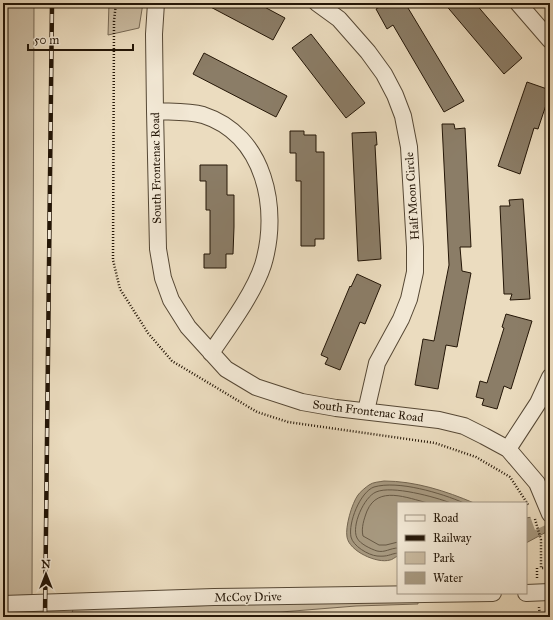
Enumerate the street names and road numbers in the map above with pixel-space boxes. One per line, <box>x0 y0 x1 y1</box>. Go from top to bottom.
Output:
street label: South Frontenac Road <box>148 112 164 224</box>
street label: Half Moon Circle <box>402 152 422 240</box>
street label: South Frontenac Road <box>312 397 424 425</box>
street label: McCoy Drive <box>214 589 282 605</box>

